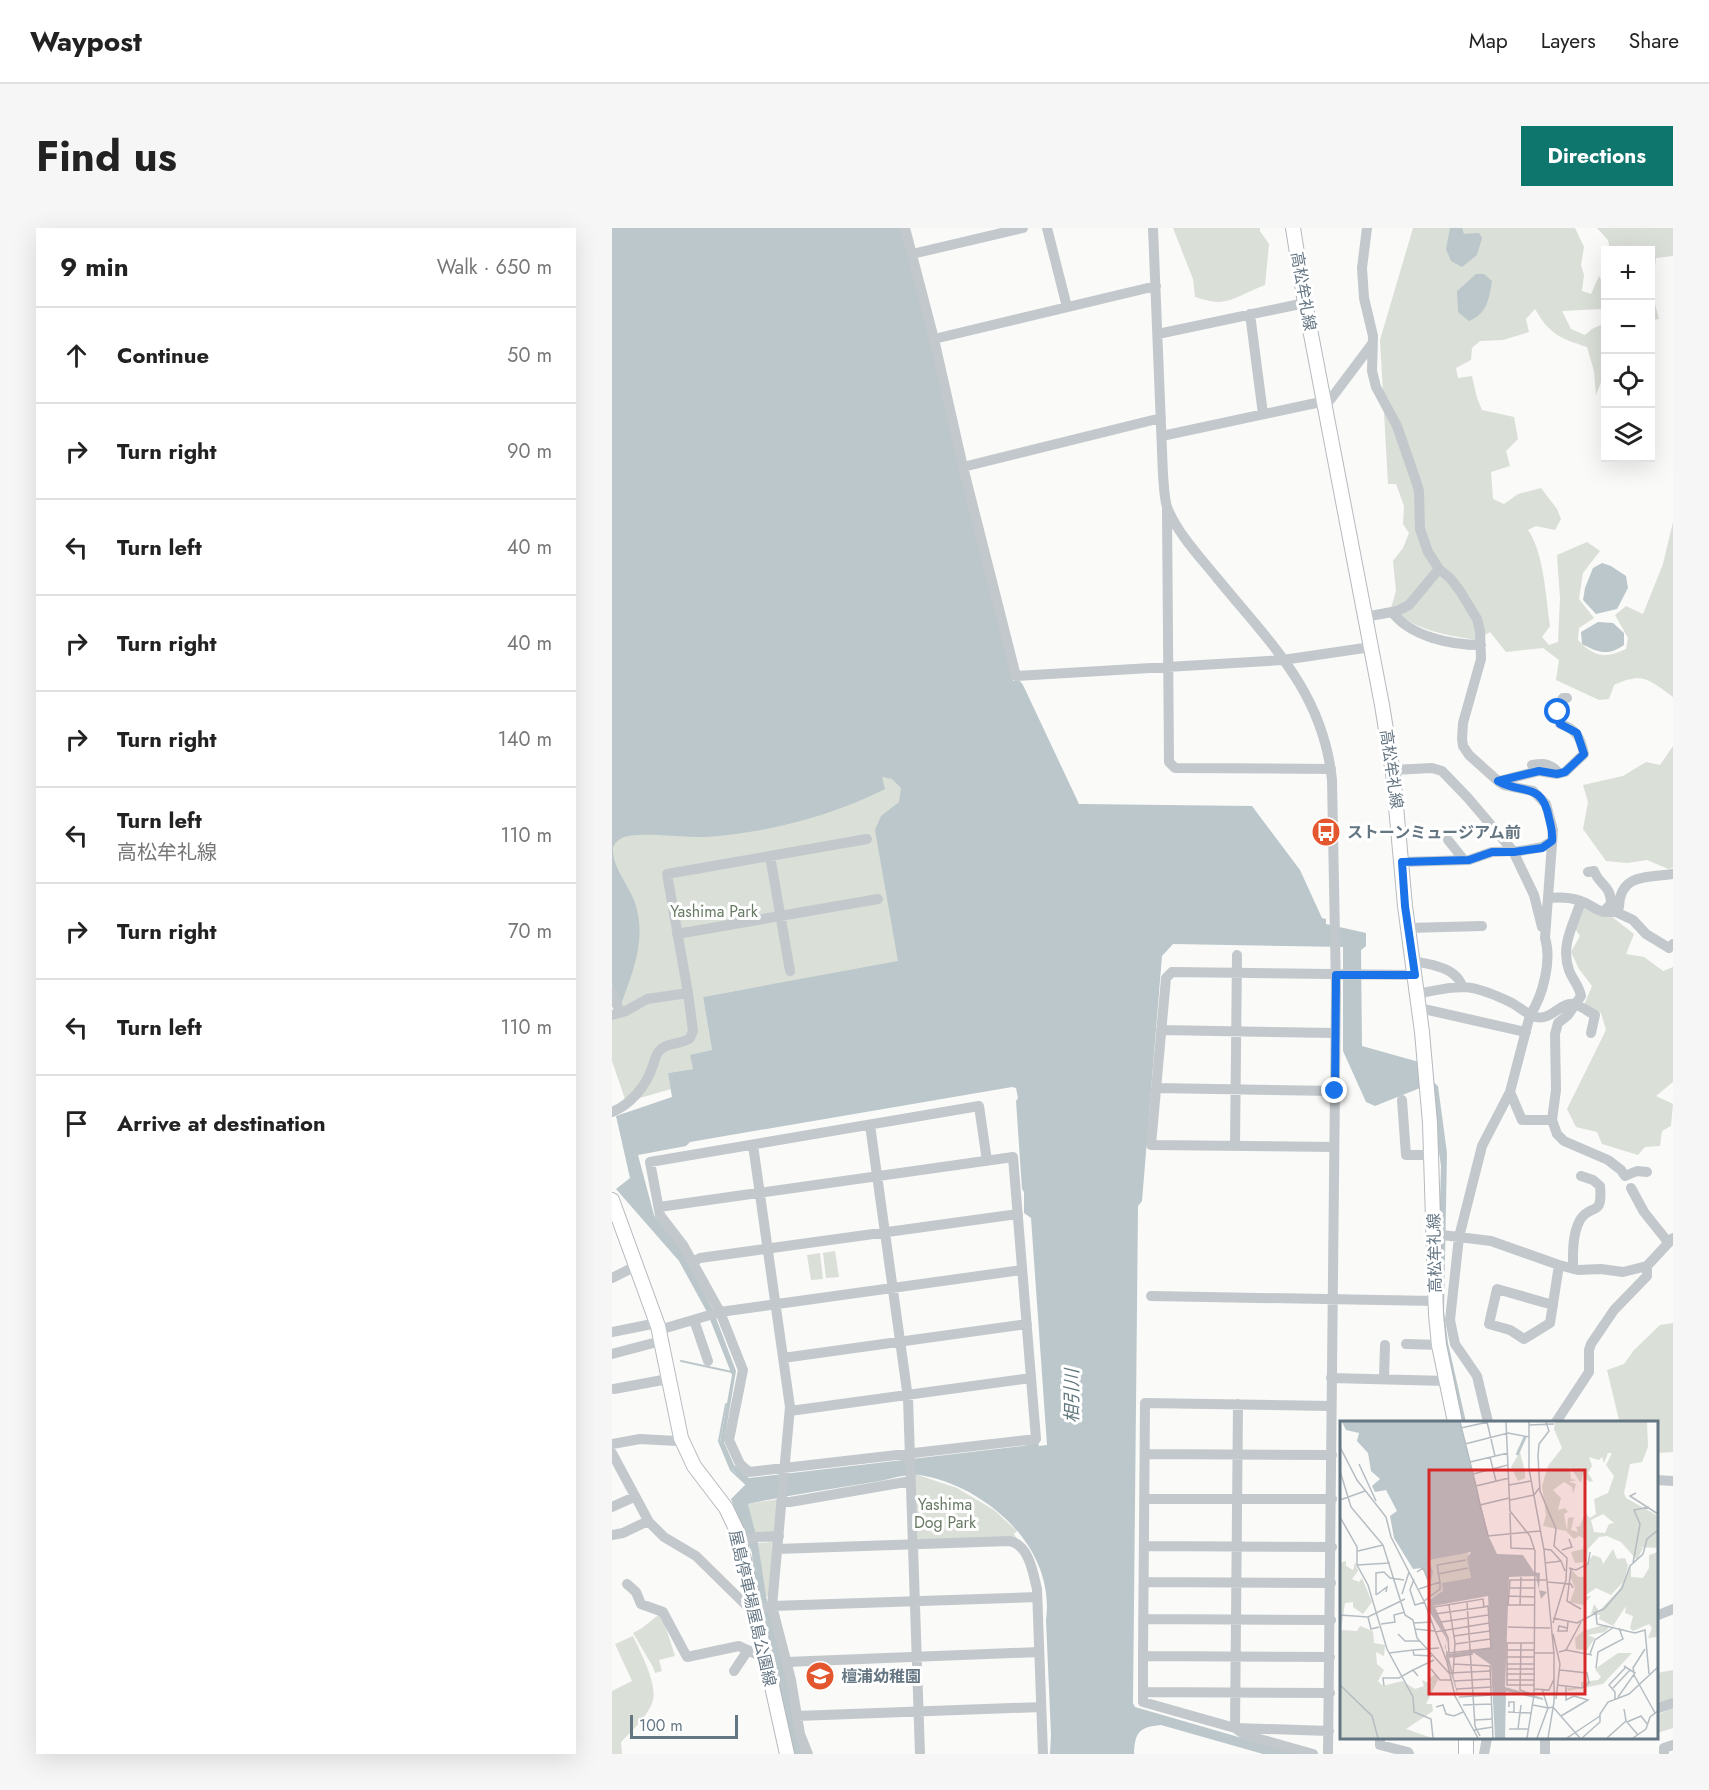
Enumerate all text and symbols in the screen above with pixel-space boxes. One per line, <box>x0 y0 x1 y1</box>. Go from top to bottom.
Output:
text: Waypost <box>30 21 142 62</box>
text: Map <box>1469 26 1508 56</box>
text: Layers <box>1541 26 1596 56</box>
text: Share <box>1629 26 1679 56</box>
text: Find us <box>36 126 177 187</box>
button: Directions <box>1521 126 1673 186</box>
map controls <box>1601 246 1655 462</box>
button: + <box>1601 246 1655 300</box>
text: 9 min <box>60 248 129 286</box>
street label: 高松牟礼線 <box>1285 250 1322 332</box>
text: Walk · 650 m <box>437 253 552 282</box>
button: − <box>1601 300 1655 354</box>
icon: ahead <box>60 339 93 372</box>
text: Continue <box>117 339 209 371</box>
text: 50 m <box>507 341 552 370</box>
button: locate <box>1601 354 1655 408</box>
button: layers <box>1601 408 1655 462</box>
icon: right <box>60 435 93 468</box>
text: Turn right <box>117 435 217 467</box>
text: 90 m <box>507 437 552 466</box>
icon: left <box>60 531 93 564</box>
text: Turn left <box>117 531 202 563</box>
text: 40 m <box>507 533 552 562</box>
icon: right <box>60 627 93 660</box>
text: Turn right <box>117 627 217 659</box>
text: 40 m <box>507 629 552 658</box>
route start <box>1544 698 1570 724</box>
icon: right <box>60 723 93 756</box>
text: Turn right <box>117 723 217 755</box>
text: 140 m <box>498 725 552 754</box>
street label: 高松牟礼線 <box>1375 728 1408 810</box>
text: Turn left <box>117 804 202 836</box>
bus stop icon: ストーンミュージアム前 <box>1310 816 1342 848</box>
icon: left <box>60 819 93 852</box>
text: 110 m <box>500 821 552 850</box>
place label: ストーンミュージアム前 <box>1347 821 1521 844</box>
text: 高松牟礼線 <box>117 838 217 867</box>
park label: Yashima Park <box>670 900 759 923</box>
icon: right <box>60 915 93 948</box>
text: Turn right <box>117 915 217 947</box>
text: 70 m <box>508 917 552 946</box>
icon: left <box>60 1011 93 1044</box>
text: Turn left <box>117 1011 202 1043</box>
text: 110 m <box>500 1013 552 1042</box>
route end <box>1321 1077 1347 1103</box>
icon: arrive <box>60 1107 93 1140</box>
text: Arrive at destination <box>117 1107 326 1139</box>
street label: 高松牟礼線 <box>1422 1213 1447 1293</box>
water label: 相引川 <box>1059 1367 1085 1423</box>
inset map <box>1340 1421 1658 1739</box>
park label: Yashima Dog Park <box>914 1493 977 1534</box>
street label: 屋島停車場屋島公園線 <box>723 1528 782 1689</box>
school or university icon: 檀浦幼稚園 <box>804 1660 836 1692</box>
place label: 檀浦幼稚園 <box>841 1665 921 1688</box>
scale bar <box>630 1712 738 1740</box>
text: 100 m <box>639 1714 683 1737</box>

